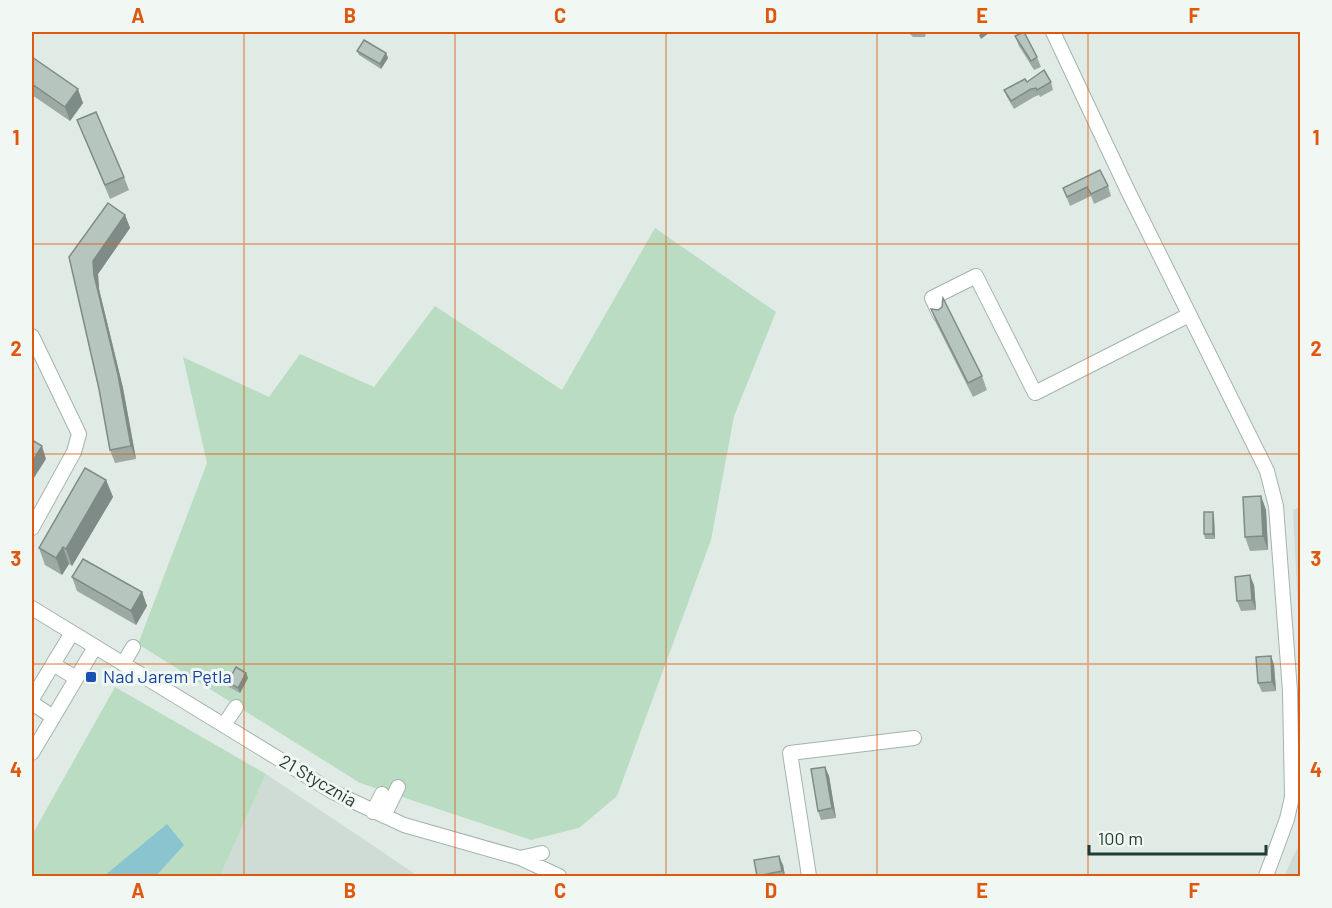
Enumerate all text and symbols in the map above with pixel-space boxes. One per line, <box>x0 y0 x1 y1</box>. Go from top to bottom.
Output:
text: A <box>131 3 145 27</box>
text: B <box>344 3 356 27</box>
text: C <box>554 3 566 27</box>
text: D <box>765 3 777 27</box>
text: E <box>976 3 988 27</box>
text: F <box>1188 3 1200 27</box>
text: 1 <box>12 125 20 149</box>
text: 1 <box>1312 125 1320 149</box>
text: 2 <box>10 336 22 360</box>
text: 2 <box>1310 336 1322 360</box>
text: 3 <box>11 546 21 570</box>
text: 3 <box>1311 546 1321 570</box>
place label: Nad Jarem Pętla <box>103 665 232 687</box>
marker: Nad Jarem Pętla <box>84 670 98 684</box>
street label: 21 Stycznia <box>276 749 361 811</box>
text: 4 <box>10 757 22 781</box>
text: 4 <box>1310 757 1322 781</box>
scale bar <box>1089 818 1266 856</box>
text: 100 m <box>1098 827 1143 849</box>
text: A <box>131 878 145 902</box>
text: B <box>344 878 356 902</box>
text: C <box>554 878 566 902</box>
text: D <box>765 878 777 902</box>
text: E <box>976 878 988 902</box>
text: F <box>1188 878 1200 902</box>

